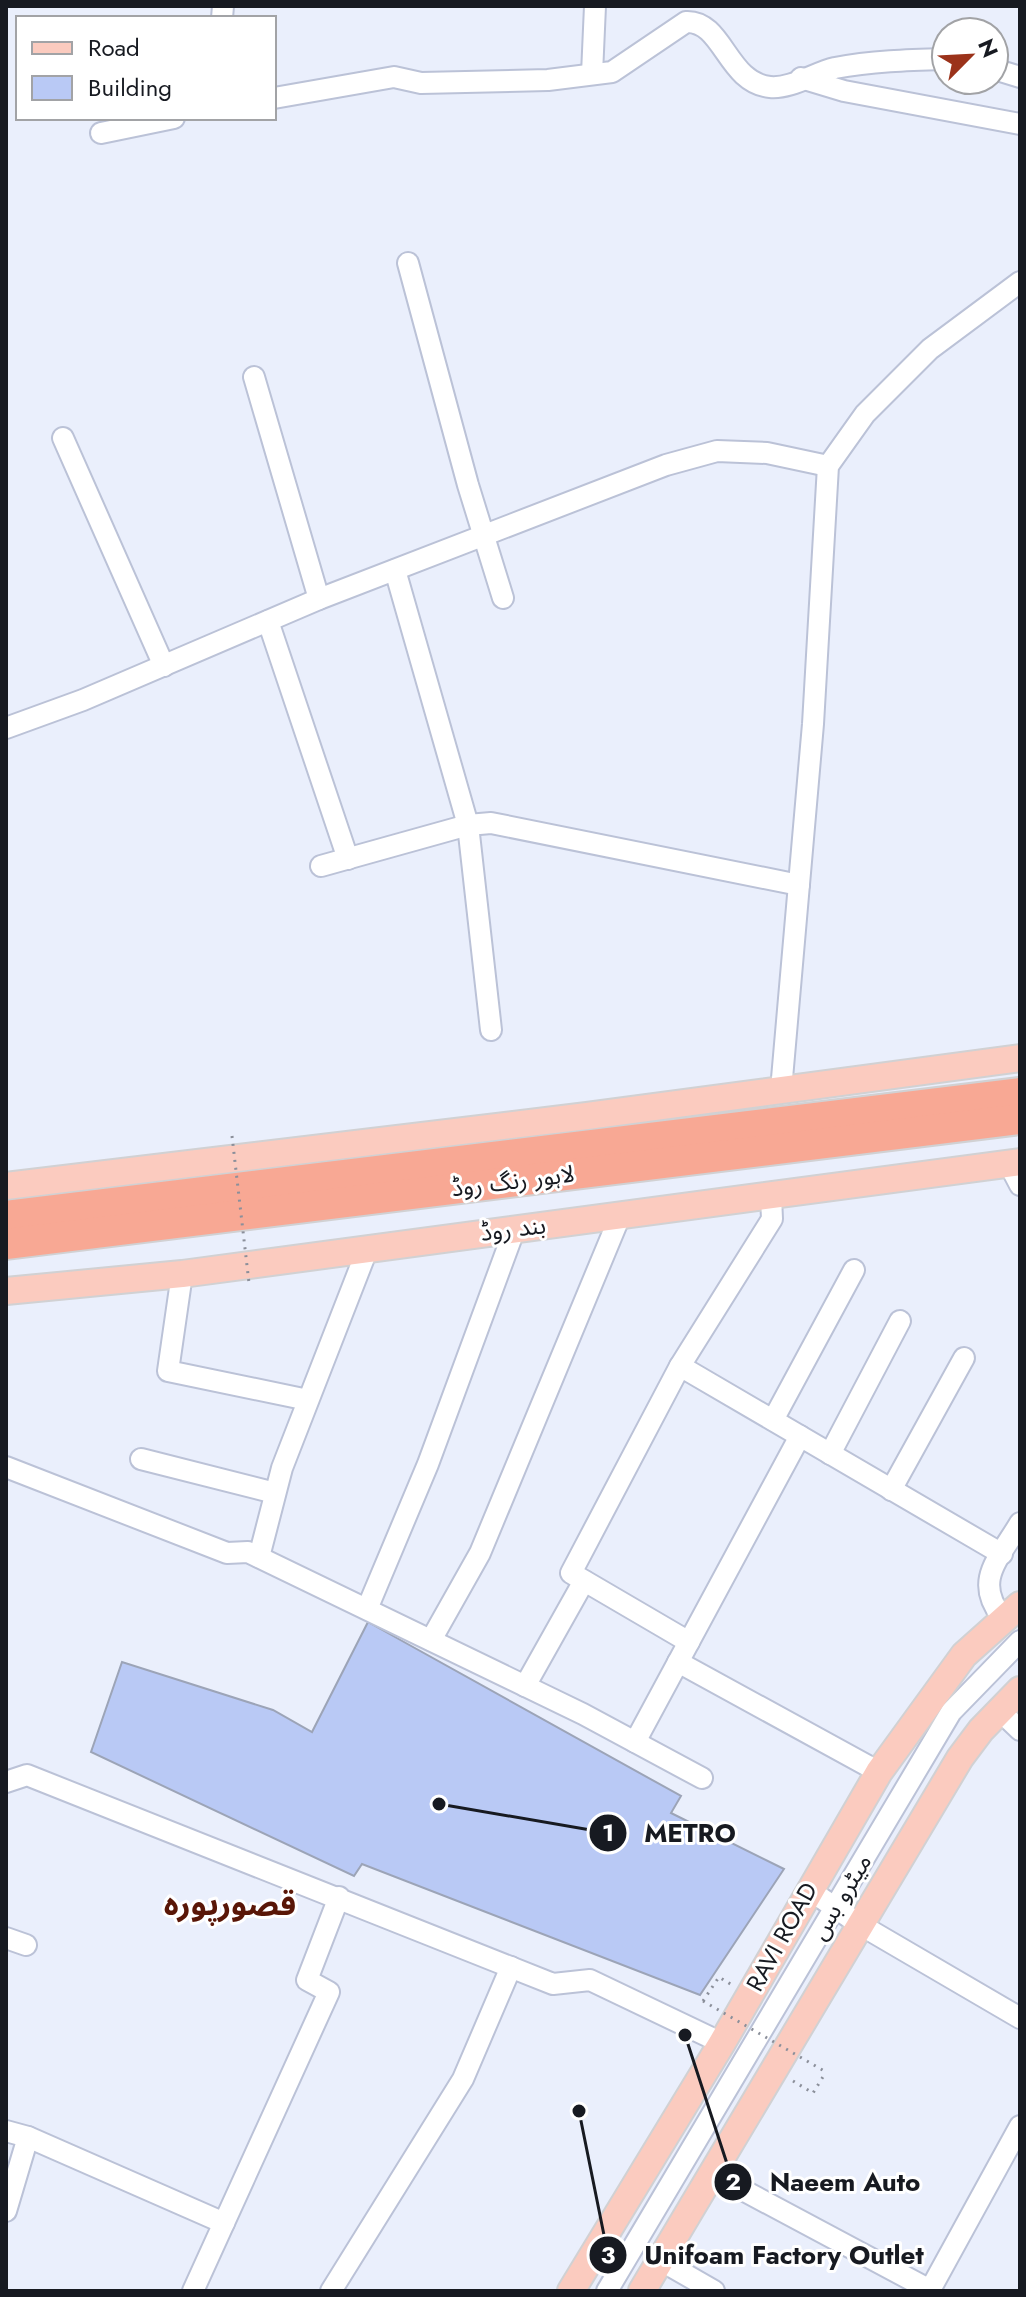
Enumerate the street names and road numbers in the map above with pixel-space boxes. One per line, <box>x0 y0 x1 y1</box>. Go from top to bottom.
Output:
street label: لاہور رنگ روڈ <box>449 1156 577 1205</box>
street label: بند روڈ <box>478 1207 548 1250</box>
street label: میٹرو بس <box>801 1847 880 1946</box>
street label: RAVI ROAD <box>737 1876 826 1998</box>

